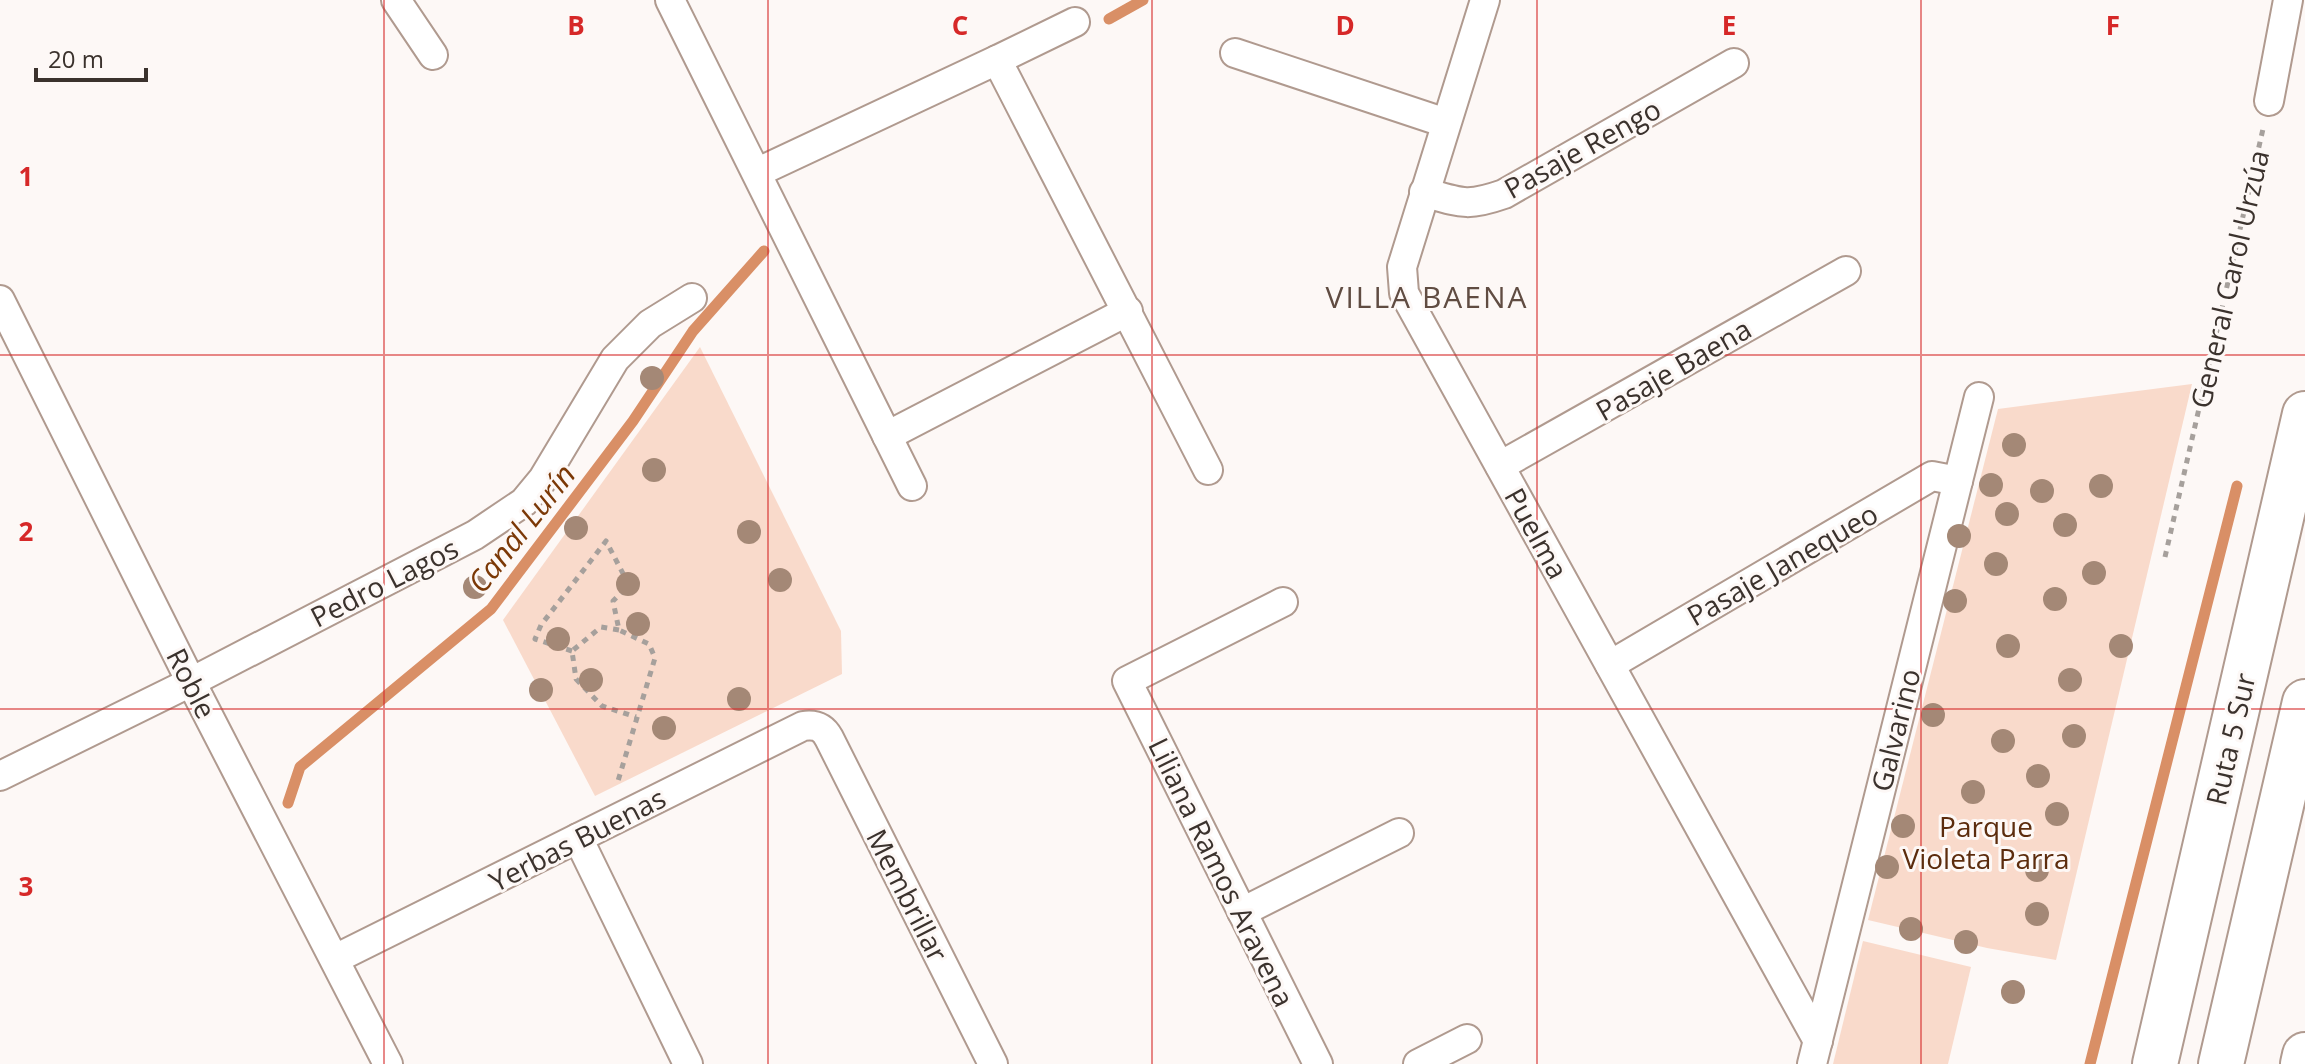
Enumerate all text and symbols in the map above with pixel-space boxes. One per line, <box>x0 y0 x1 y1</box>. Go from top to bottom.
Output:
text: B <box>567 7 585 43</box>
text: C <box>952 7 968 43</box>
text: D <box>1335 7 1355 43</box>
text: E <box>1722 7 1736 43</box>
text: F <box>2106 7 2120 43</box>
scale bar <box>36 32 146 82</box>
text: 20 m <box>48 42 104 75</box>
street label: Pasaje Rengo <box>1497 89 1667 207</box>
street label: General Carol Urzúa <box>2181 146 2277 412</box>
text: 1 <box>19 158 33 194</box>
district label: VILLA BAENA <box>1326 276 1528 317</box>
street label: Pasaje Baena <box>1588 309 1758 429</box>
water label: Canal Lurín <box>458 455 584 601</box>
street label: Puelma <box>1497 481 1577 585</box>
street label: Pasaje Janequeo <box>1680 494 1884 634</box>
text: 2 <box>19 513 34 549</box>
street label: Pedro Lagos <box>304 529 464 635</box>
street label: Roble <box>158 641 226 725</box>
street label: Galvarino <box>1861 665 1929 795</box>
street label: Ruta 5 Sur <box>2196 669 2264 809</box>
street label: Liliana Ramos Aravena <box>1140 731 1304 1013</box>
street label: Yerbas Buenas <box>482 778 672 900</box>
park label: Parque Violeta Parra <box>1902 807 2070 877</box>
street label: Membrillar <box>858 822 958 968</box>
text: 3 <box>19 868 33 904</box>

